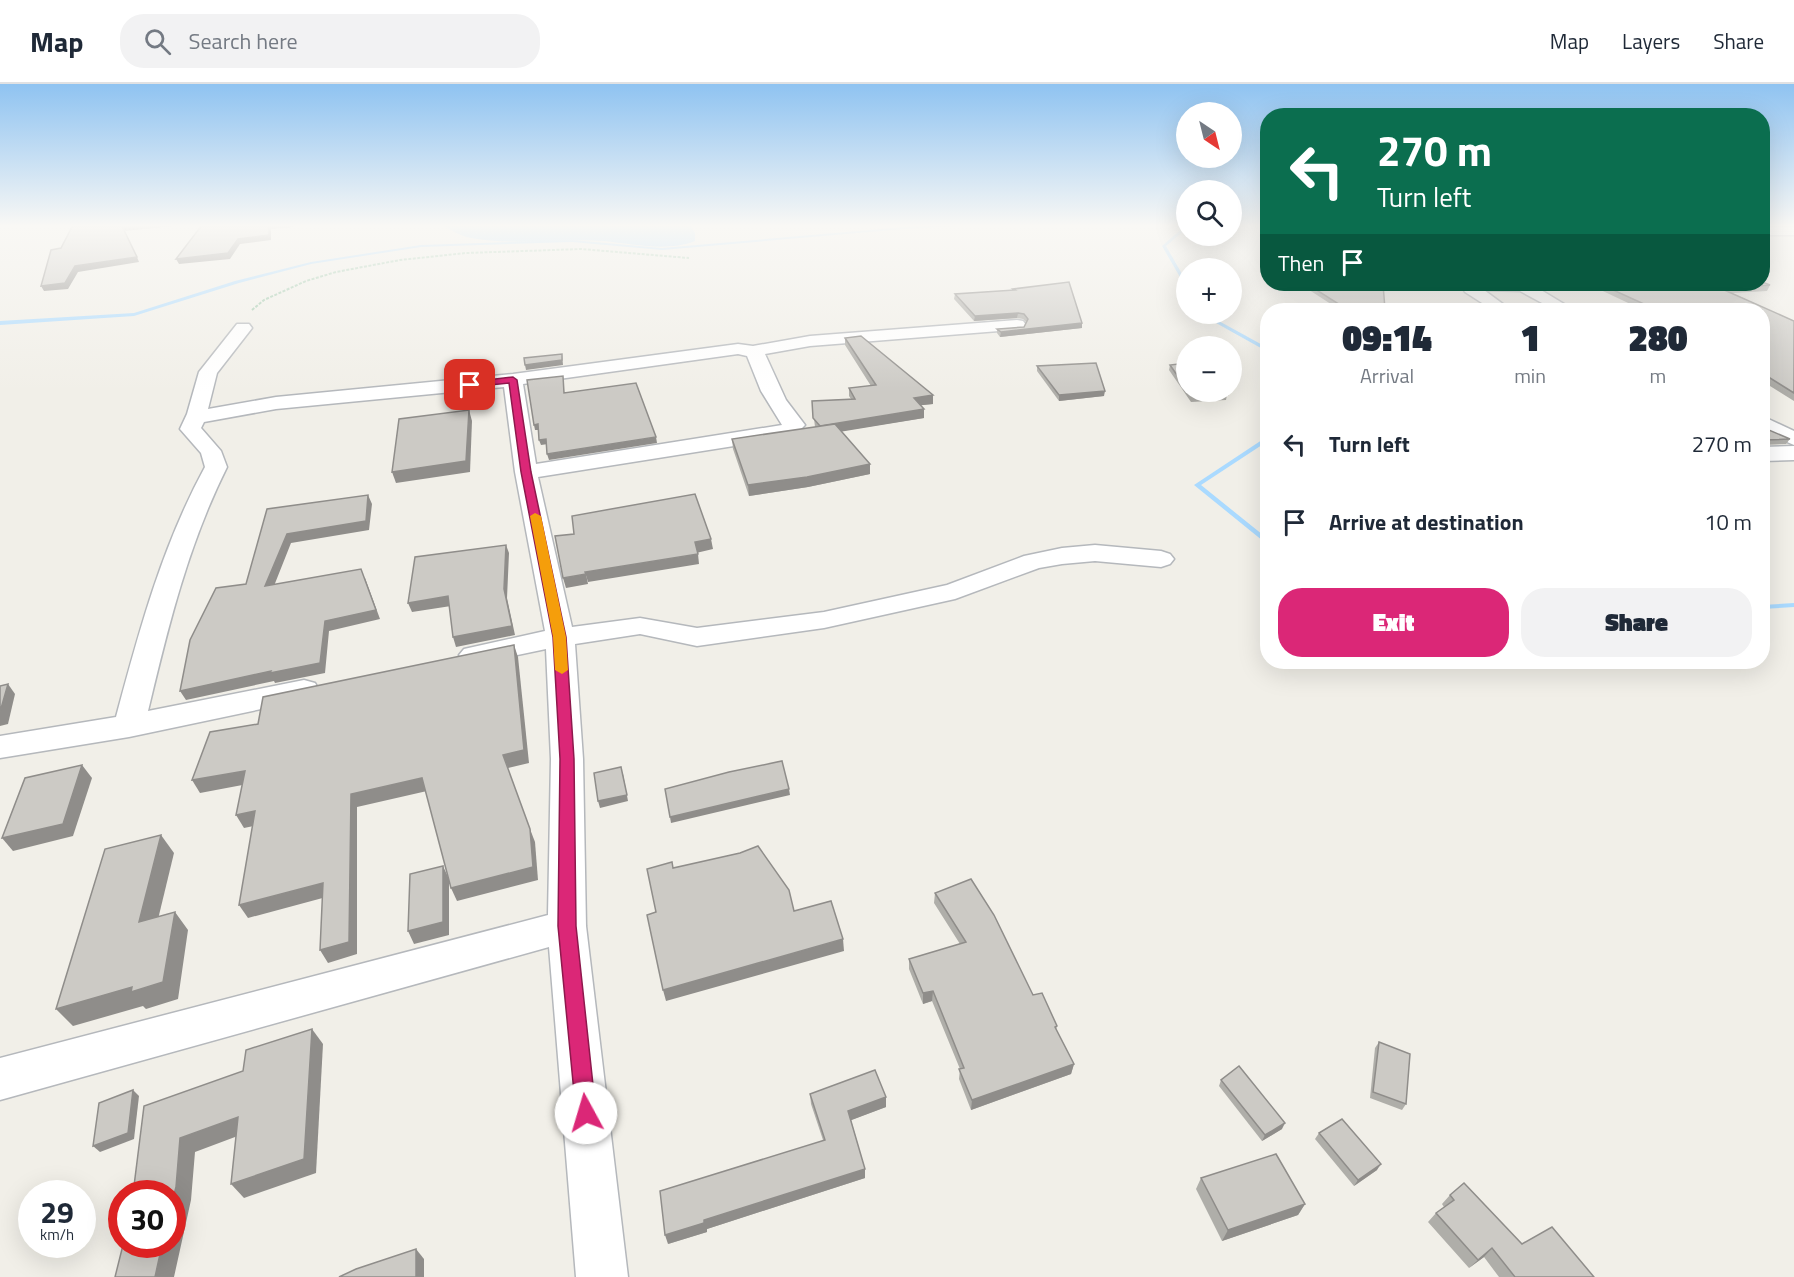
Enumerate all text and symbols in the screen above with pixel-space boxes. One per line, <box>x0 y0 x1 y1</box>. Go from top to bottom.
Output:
search box <box>120 14 540 68</box>
text: Map <box>30 20 84 63</box>
text: Search here <box>189 24 298 58</box>
icon: search <box>141 25 174 58</box>
text: Map <box>1550 25 1589 57</box>
text: Layers <box>1622 25 1680 57</box>
text: Share <box>1713 25 1764 57</box>
north arrow <box>1176 102 1242 168</box>
map controls <box>1176 102 1242 402</box>
text: 270 m <box>1377 118 1492 182</box>
icon: left <box>1278 132 1356 210</box>
text: Turn left <box>1377 176 1471 217</box>
button: search <box>1176 180 1242 246</box>
text: Then <box>1278 246 1324 280</box>
icon: arrive <box>1336 246 1369 279</box>
button: + <box>1176 258 1242 324</box>
text: 09:14 <box>1342 310 1432 365</box>
text: 1 <box>1520 310 1540 365</box>
text: 280 <box>1628 310 1688 365</box>
button: − <box>1176 336 1242 402</box>
pin <box>444 359 495 410</box>
text: Arrival <box>1360 360 1414 391</box>
text: min <box>1514 360 1546 391</box>
text: m <box>1650 360 1666 391</box>
icon: arrive <box>453 368 486 401</box>
text: Turn left <box>1329 427 1410 461</box>
text: 270 m <box>1692 427 1752 461</box>
icon: left <box>1278 428 1311 461</box>
text: Arrive at destination <box>1329 505 1524 539</box>
text: 10 m <box>1704 505 1752 539</box>
icon: arrive <box>1278 506 1311 539</box>
button: Exit <box>1278 588 1509 657</box>
button: Share <box>1521 588 1752 657</box>
position arrow <box>554 1081 618 1145</box>
speed limit sign: 30 <box>108 1180 186 1258</box>
text: 29 <box>40 1189 74 1235</box>
text: km/h <box>40 1223 74 1246</box>

